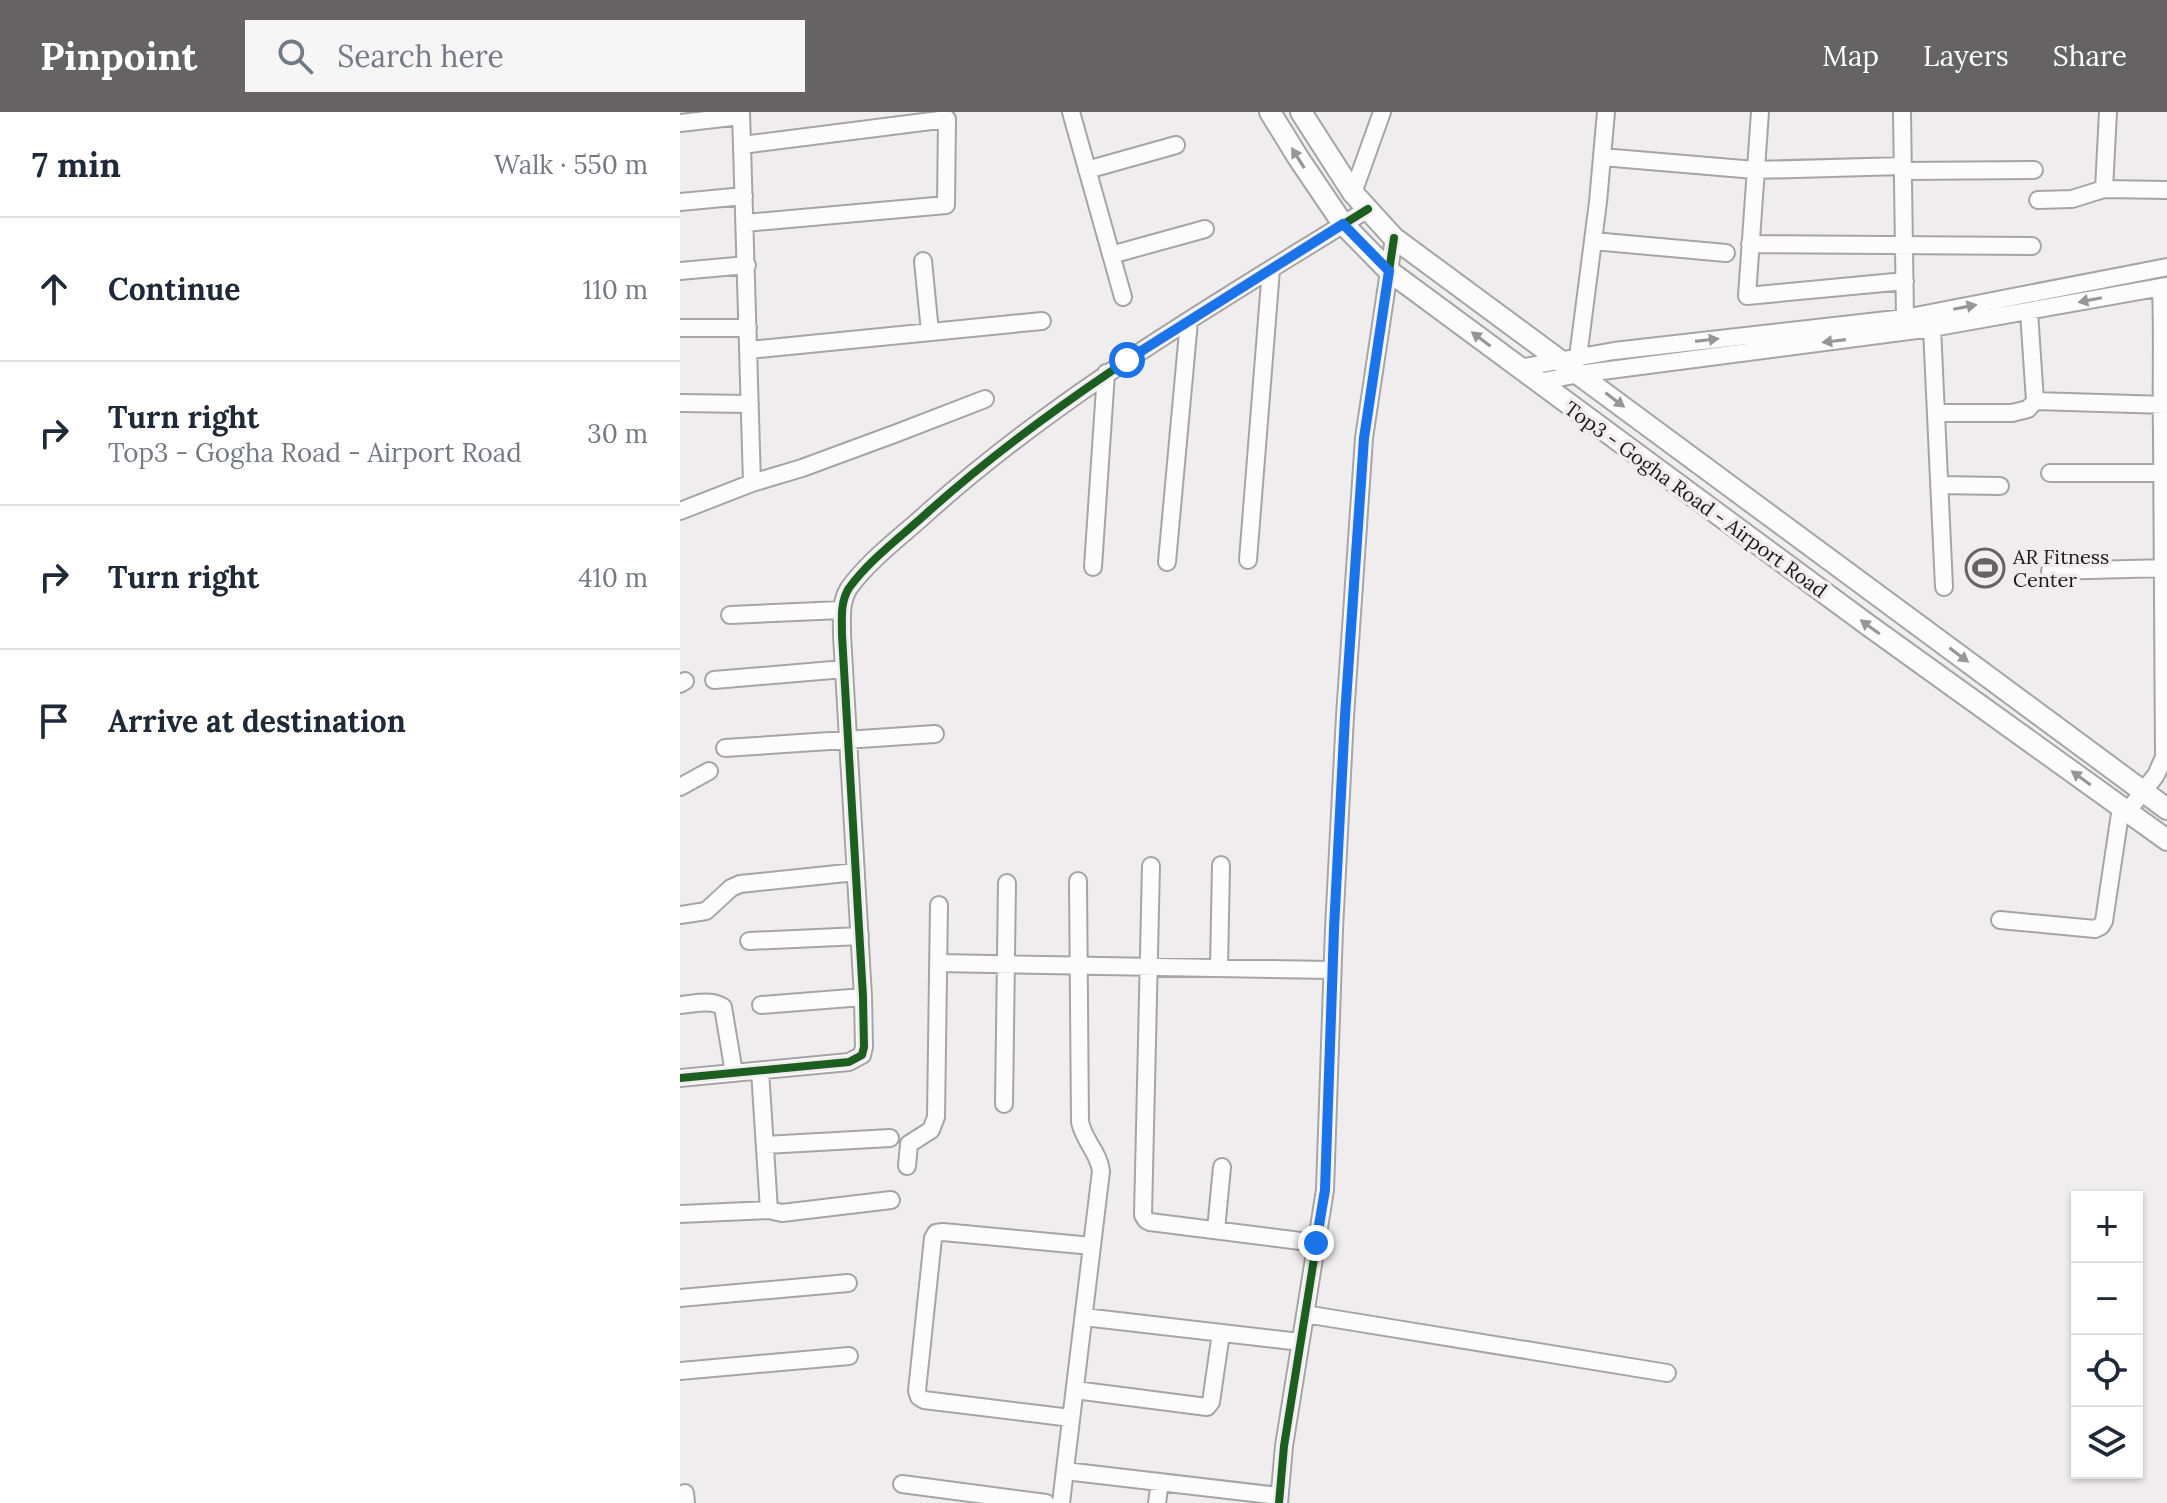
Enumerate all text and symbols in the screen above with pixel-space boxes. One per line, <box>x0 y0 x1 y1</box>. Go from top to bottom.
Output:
search box <box>245 20 805 92</box>
text: Pinpoint <box>40 32 197 80</box>
icon: search <box>273 34 317 78</box>
text: Search here <box>337 37 504 75</box>
text: Map <box>1822 38 1879 74</box>
text: Layers <box>1923 38 2009 74</box>
text: Share <box>2053 38 2127 74</box>
text: 7 min <box>32 143 121 186</box>
one-way arrow <box>1291 147 1306 168</box>
text: Walk · 550 m <box>494 148 648 181</box>
icon: ahead <box>32 267 76 311</box>
text: Continue <box>108 270 240 308</box>
text: 110 m <box>583 273 648 306</box>
one-way arrow <box>2078 295 2103 307</box>
one-way arrow <box>1953 300 1978 313</box>
one-way arrow <box>1470 332 1491 347</box>
one-way arrow <box>1695 333 1720 346</box>
one-way arrow <box>1821 335 1846 348</box>
route start <box>1109 342 1145 378</box>
one-way arrow <box>1605 392 1625 408</box>
street label: Top3 - Gogha Road - Airport Road <box>1560 395 1832 603</box>
text: Turn right <box>108 398 259 436</box>
icon: right <box>32 411 76 455</box>
text: 30 m <box>587 417 648 450</box>
text: Top3 - Gogha Road - Airport Road <box>108 436 522 469</box>
place label: AR Fitness Center <box>2012 544 2109 592</box>
sports icon: AR Fitness Center <box>1964 547 2006 589</box>
icon: right <box>32 555 76 599</box>
text: Turn right <box>108 558 259 596</box>
text: 410 m <box>578 561 648 594</box>
one-way arrow <box>1860 619 1880 635</box>
one-way arrow <box>1948 647 1969 663</box>
icon: arrive <box>32 699 76 743</box>
text: Arrive at destination <box>108 702 406 740</box>
one-way arrow <box>2071 771 2091 787</box>
map controls <box>2071 1191 2143 1479</box>
button: + <box>2071 1191 2143 1263</box>
route end <box>1298 1225 1334 1261</box>
button: − <box>2071 1263 2143 1335</box>
button: locate <box>2071 1335 2143 1407</box>
button: layers <box>2071 1407 2143 1479</box>

